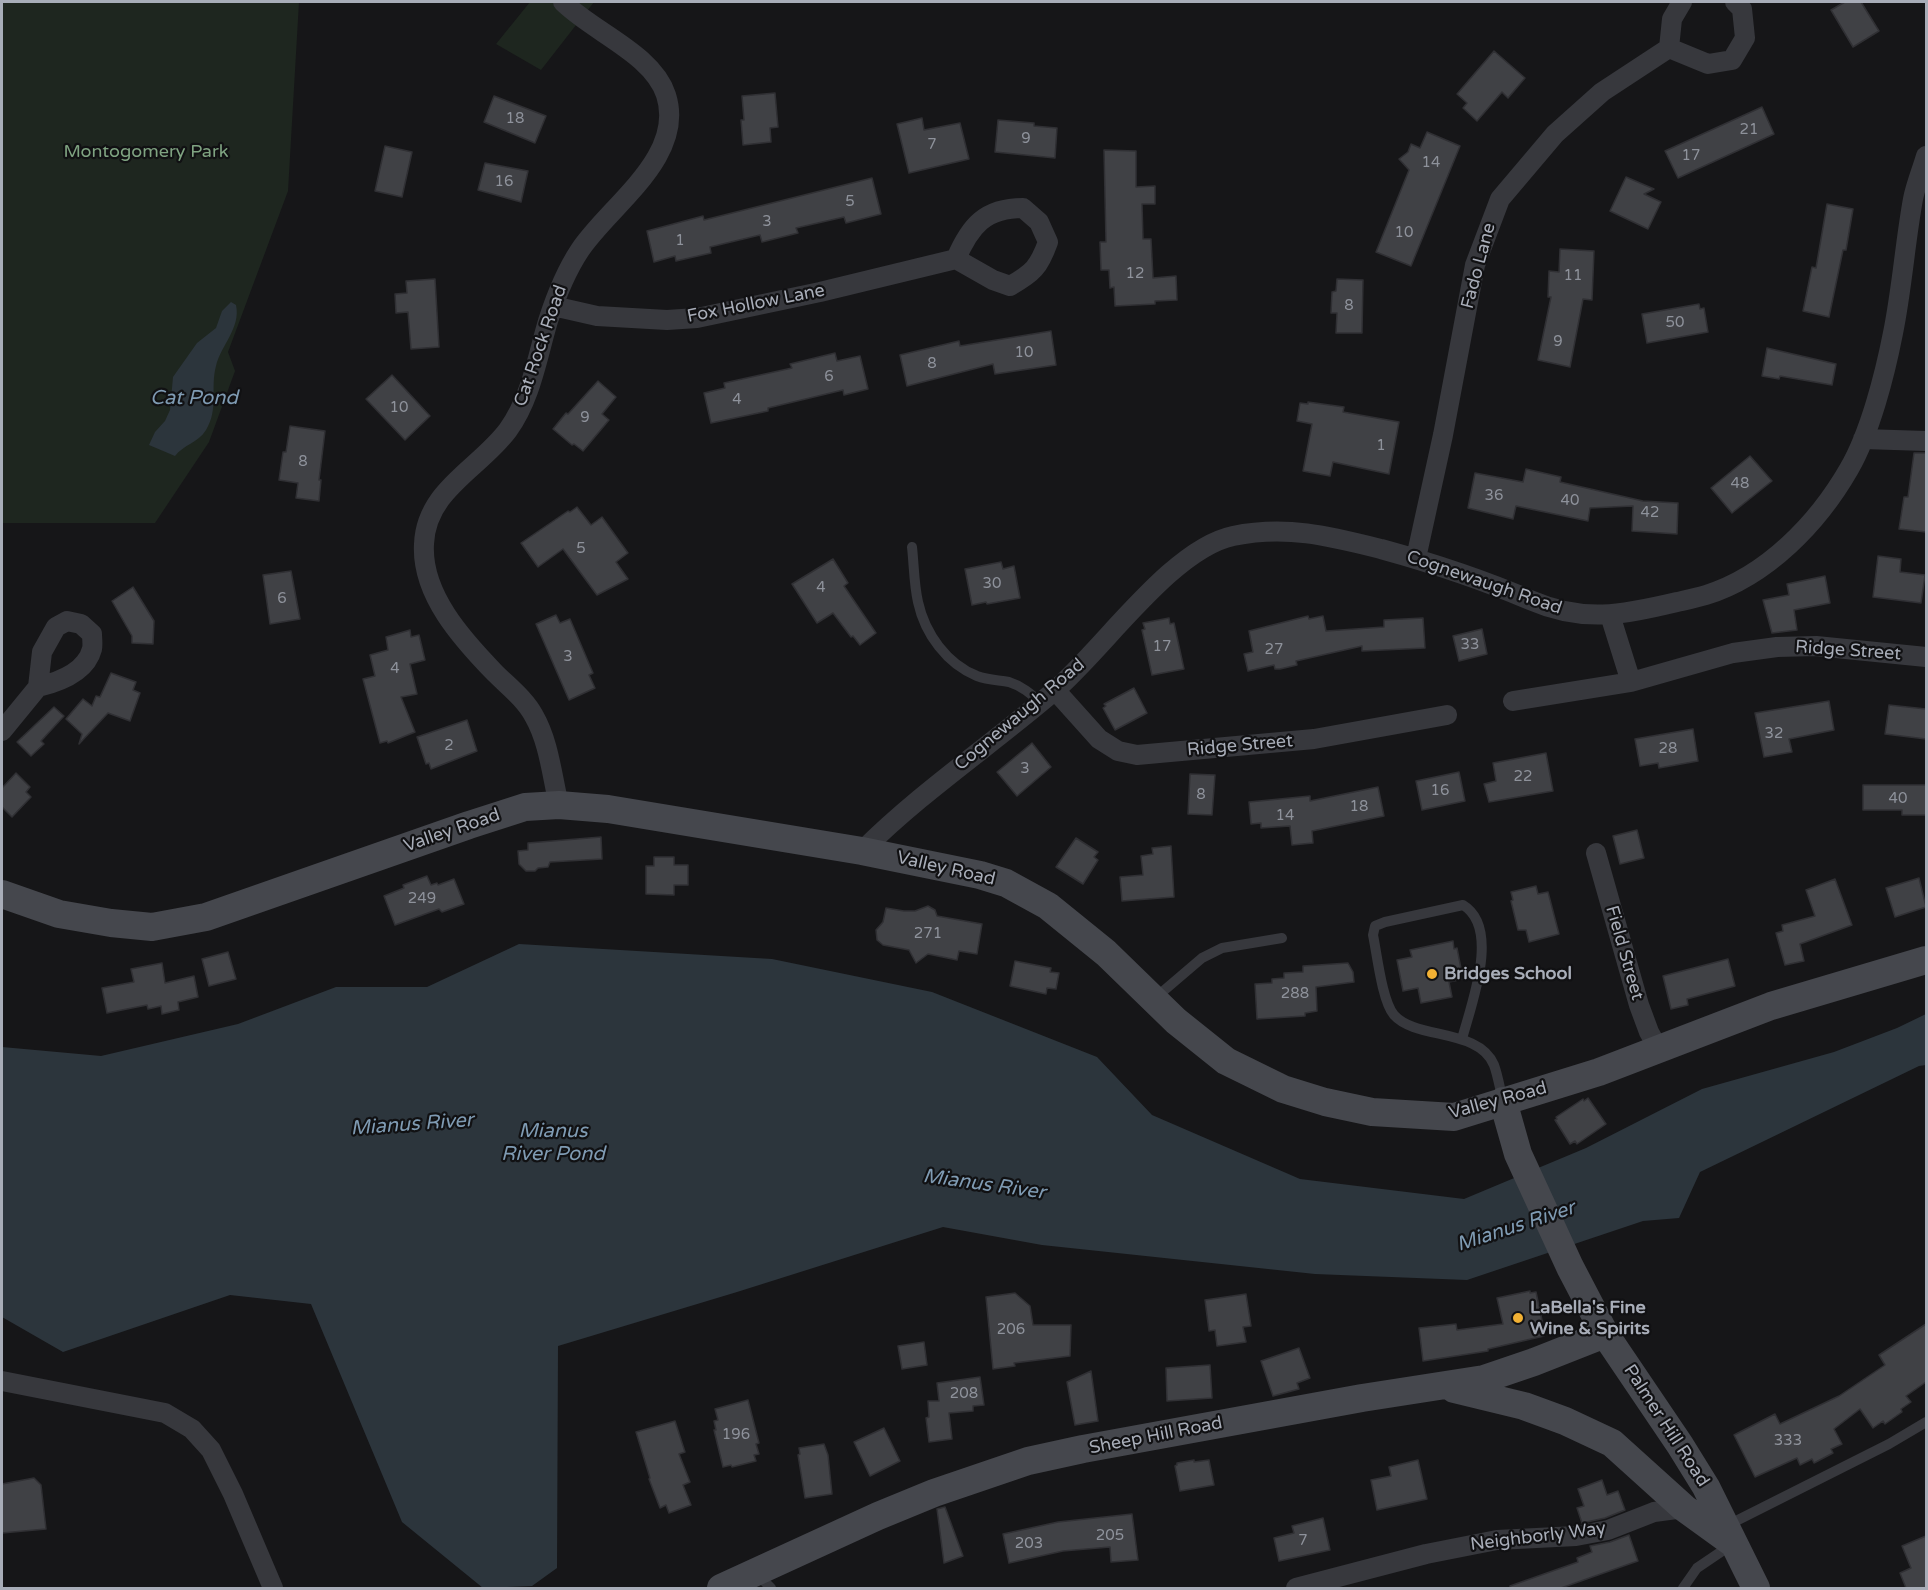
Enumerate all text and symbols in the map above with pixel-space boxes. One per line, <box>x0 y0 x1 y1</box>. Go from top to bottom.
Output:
house number: 18 <box>506 110 524 128</box>
house number: 21 <box>1740 121 1758 139</box>
house number: 9 <box>1021 130 1031 148</box>
house number: 7 <box>927 136 937 154</box>
park label: Montogomery Park <box>63 141 229 163</box>
house number: 17 <box>1682 147 1700 165</box>
house number: 14 <box>1422 154 1440 172</box>
house number: 16 <box>495 173 513 191</box>
house number: 5 <box>845 193 855 211</box>
house number: 3 <box>762 213 772 231</box>
street label: Fado Lane <box>1457 221 1501 311</box>
house number: 10 <box>1395 224 1413 242</box>
house number: 1 <box>675 232 685 250</box>
house number: 12 <box>1126 265 1144 283</box>
house number: 11 <box>1564 267 1582 285</box>
street label: Fox Hollow Lane <box>685 280 827 328</box>
street label: Cat Rock Road <box>510 282 572 410</box>
house number: 8 <box>1344 297 1354 315</box>
house number: 50 <box>1666 314 1684 332</box>
house number: 9 <box>1553 333 1563 351</box>
house number: 10 <box>1015 344 1033 362</box>
house number: 8 <box>927 355 937 373</box>
house number: 6 <box>824 368 834 386</box>
water label: Cat Pond <box>150 387 238 411</box>
house number: 4 <box>732 391 742 409</box>
house number: 10 <box>390 399 408 417</box>
house number: 9 <box>580 409 590 427</box>
house number: 1 <box>1376 437 1386 455</box>
house number: 8 <box>298 453 308 471</box>
house number: 48 <box>1731 475 1749 493</box>
house number: 36 <box>1485 487 1503 505</box>
house number: 40 <box>1561 492 1579 510</box>
house number: 42 <box>1641 504 1659 522</box>
house number: 5 <box>576 540 586 558</box>
street label: Cognewaugh Road <box>1403 546 1565 620</box>
house number: 30 <box>983 575 1001 593</box>
house number: 4 <box>816 579 826 597</box>
house number: 6 <box>277 590 287 608</box>
house number: 33 <box>1461 636 1479 654</box>
street label: Ridge Street <box>1794 637 1902 665</box>
house number: 17 <box>1153 638 1171 656</box>
house number: 27 <box>1265 641 1283 659</box>
house number: 3 <box>563 648 573 666</box>
street label: Cognewaugh Road <box>951 654 1089 776</box>
house number: 4 <box>390 660 400 678</box>
house number: 32 <box>1765 725 1783 743</box>
street label: Ridge Street <box>1186 731 1294 761</box>
house number: 2 <box>444 737 454 755</box>
house number: 28 <box>1659 740 1677 758</box>
house number: 3 <box>1020 760 1030 778</box>
house number: 22 <box>1514 768 1532 786</box>
house number: 16 <box>1431 782 1449 800</box>
house number: 8 <box>1196 786 1206 804</box>
house number: 40 <box>1889 790 1907 808</box>
house number: 18 <box>1350 798 1368 816</box>
street label: Valley Road <box>401 804 503 858</box>
house number: 14 <box>1276 807 1294 825</box>
street label: Valley Road <box>895 847 997 891</box>
house number: 249 <box>408 890 436 908</box>
street label: Field Street <box>1600 903 1648 1003</box>
house number: 271 <box>914 925 942 943</box>
place label: Bridges School <box>1444 963 1572 985</box>
marker: Bridges School <box>1425 967 1439 981</box>
house number: 288 <box>1281 985 1309 1003</box>
street label: Valley Road <box>1447 1078 1549 1124</box>
water label: Mianus River <box>350 1109 474 1141</box>
water label: Mianus River Pond <box>501 1120 605 1167</box>
water label: Mianus River <box>921 1165 1047 1205</box>
water label: Mianus River <box>1454 1197 1578 1257</box>
place label: LaBella's Fine Wine & Spirits <box>1530 1297 1650 1340</box>
marker: LaBella's Fine Wine & Spirits <box>1511 1311 1525 1325</box>
house number: 206 <box>997 1321 1025 1339</box>
street label: Palmer Hill Road <box>1618 1361 1714 1491</box>
house number: 208 <box>950 1385 978 1403</box>
street label: Sheep Hill Road <box>1088 1413 1224 1459</box>
house number: 196 <box>722 1426 750 1444</box>
house number: 333 <box>1774 1432 1802 1450</box>
street label: Neighborly Way <box>1469 1518 1607 1556</box>
house number: 205 <box>1096 1527 1124 1545</box>
house number: 7 <box>1298 1532 1308 1550</box>
house number: 203 <box>1015 1535 1043 1553</box>

